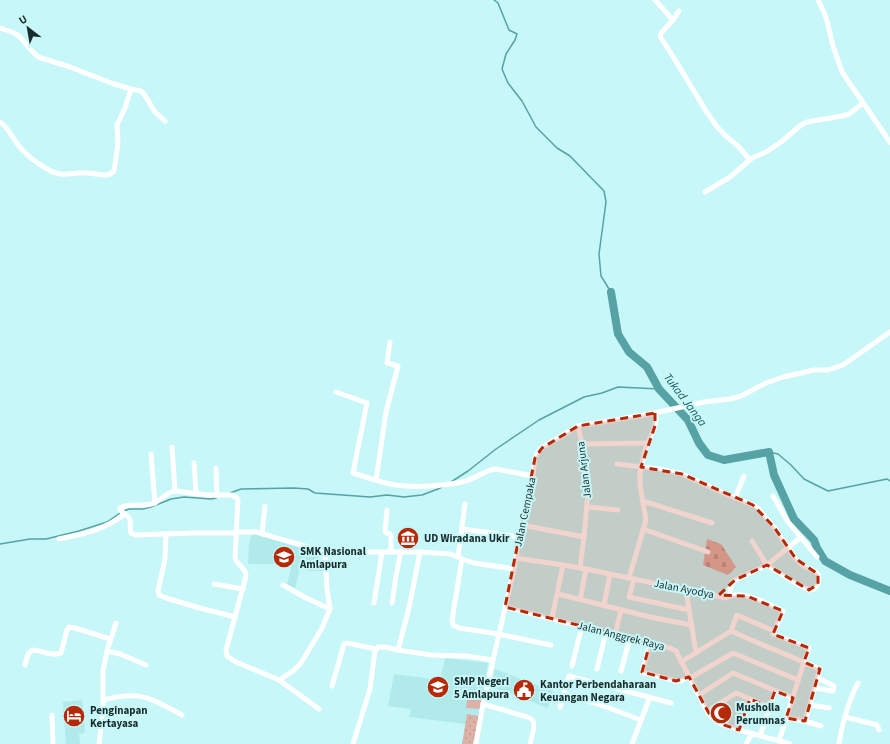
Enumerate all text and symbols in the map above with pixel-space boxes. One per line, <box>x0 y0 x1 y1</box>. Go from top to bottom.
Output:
north arrow <box>8 8 48 48</box>
text: U <box>16 12 30 28</box>
water label: Tukad Janga <box>659 370 711 431</box>
street label: Jalan Arjuna <box>573 441 595 499</box>
street label: Jalan Cempaka <box>510 476 540 548</box>
museum icon: UD Wiradana Ukir <box>395 525 421 551</box>
place label: UD Wiradana Ukir <box>424 531 510 546</box>
school or university icon: SMK Nasional Amlapura <box>271 544 297 570</box>
place label: SMK Nasional Amlapura <box>299 544 367 572</box>
street label: Jalan Ayodya <box>653 576 715 602</box>
street label: Jalan Anggrek Raya <box>576 618 666 654</box>
school or university icon: SMP Negeri 5 Amlapura <box>425 674 451 700</box>
place label: SMP Negeri 5 Amlapura <box>454 674 509 702</box>
public building icon: Kantor Perbendaharaan Keuangan Negara <box>511 677 537 703</box>
place label: Kantor Perbendaharaan Keuangan Negara <box>540 677 656 705</box>
mosque icon: Musholla Perumnas <box>708 700 734 726</box>
place label: Musholla Perumnas <box>736 700 785 728</box>
hotel icon: Penginapan Kertayasa <box>61 703 87 729</box>
place label: Penginapan Kertayasa <box>90 703 148 731</box>

